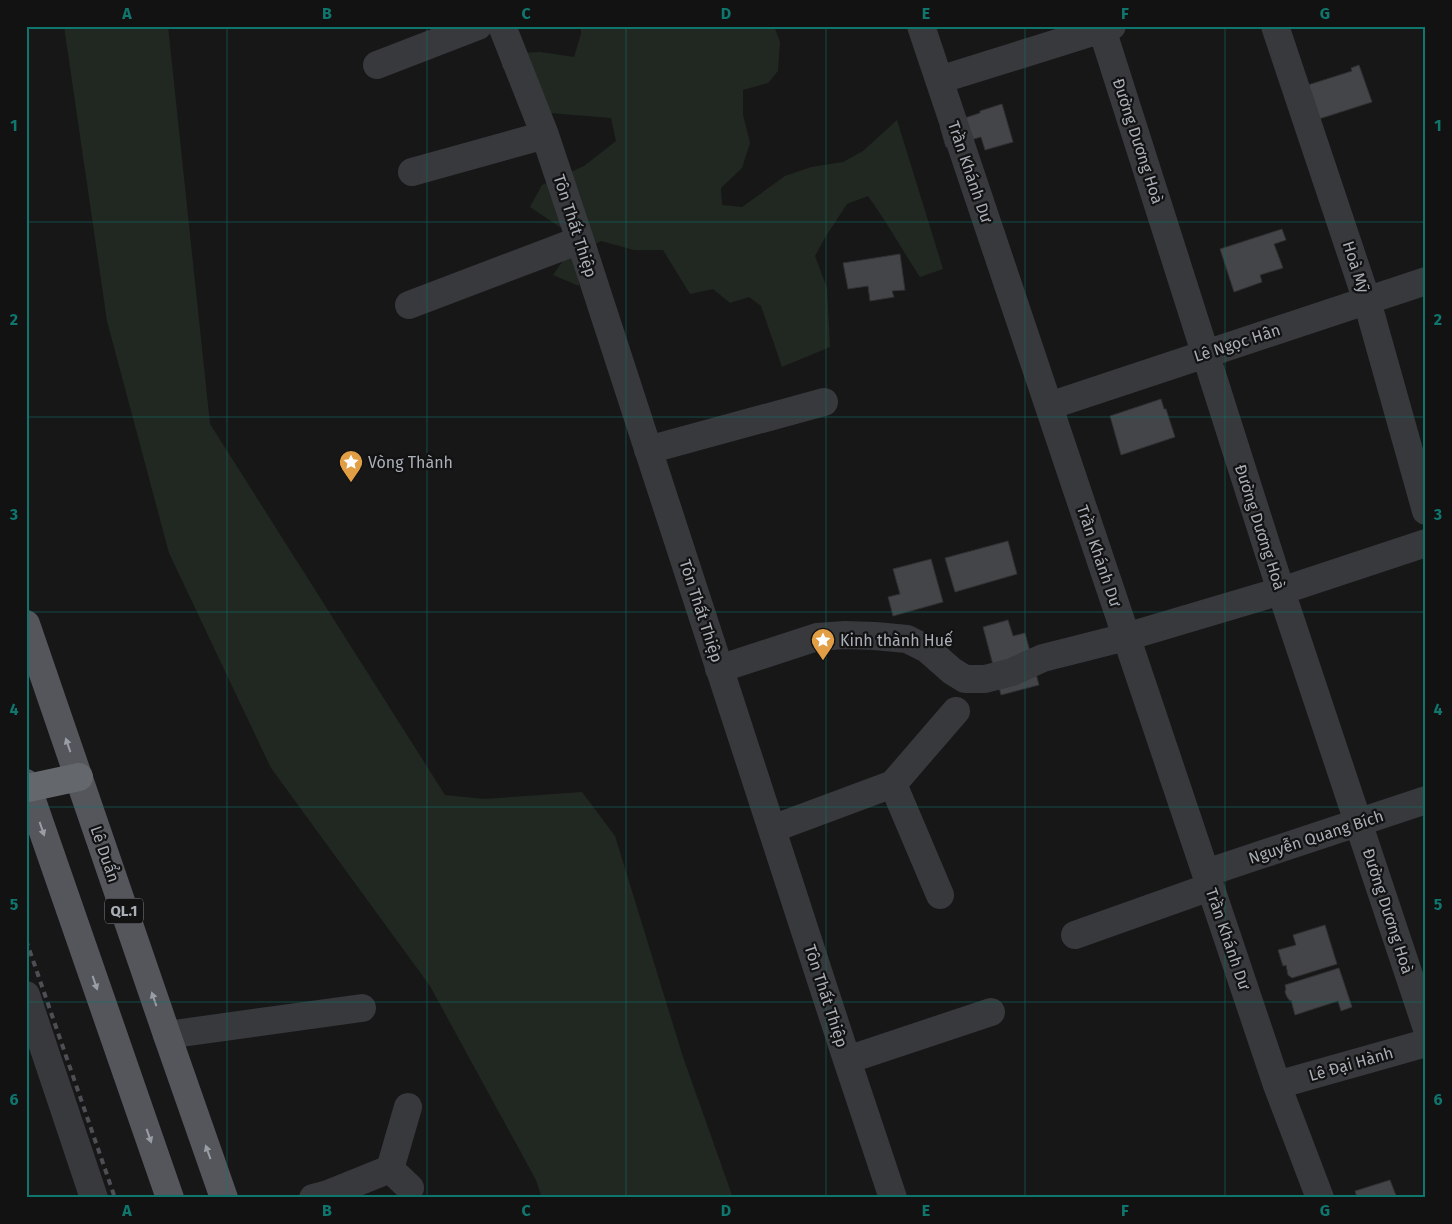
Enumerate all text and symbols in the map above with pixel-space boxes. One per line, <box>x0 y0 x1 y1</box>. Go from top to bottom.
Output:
text: A <box>121 4 132 23</box>
text: B <box>322 4 332 23</box>
text: C <box>521 4 531 23</box>
text: D <box>721 4 731 23</box>
text: E <box>922 4 930 23</box>
text: F <box>1121 4 1129 23</box>
text: G <box>1320 4 1330 23</box>
street label: Đường Dương Hoà <box>1109 76 1167 206</box>
text: 1 <box>10 116 18 135</box>
text: 1 <box>1434 116 1442 135</box>
street label: Trần Khánh Dư <box>944 118 997 226</box>
street label: Tôn Thất Thiệp <box>549 172 602 280</box>
street label: Hoà Mỹ <box>1339 239 1373 295</box>
text: 2 <box>10 310 18 329</box>
text: 2 <box>1434 310 1442 329</box>
street label: Lê Ngọc Hân <box>1191 320 1283 366</box>
place icon: Vòng Thành <box>338 449 364 483</box>
place label: Vòng Thành <box>368 453 453 472</box>
street label: Đường Dương Hoà <box>1231 462 1289 592</box>
street label: Trần Khánh Dư <box>1073 502 1126 610</box>
text: 3 <box>9 505 18 524</box>
text: 3 <box>1433 505 1442 524</box>
street label: Tôn Thất Thiệp <box>675 557 728 665</box>
place icon: Kinh thành Huế <box>810 627 836 661</box>
place label: Kinh thành Huế <box>840 630 953 650</box>
text: 4 <box>9 700 19 719</box>
text: 4 <box>1433 700 1443 719</box>
one-way arrow <box>64 738 71 753</box>
street label: Nguyễn Quang Bích <box>1246 806 1386 868</box>
one-way arrow <box>39 822 46 837</box>
street label: Lê Duẩn <box>87 823 124 885</box>
street label: Đường Dương Hoà <box>1359 846 1417 976</box>
street label: Trần Khánh Dư <box>1202 885 1255 993</box>
text: 5 <box>10 895 19 914</box>
text: 5 <box>1434 895 1443 914</box>
road number: QL.1 <box>105 898 143 924</box>
street label: Tôn Thất Thiệp <box>800 942 853 1050</box>
one-way arrow <box>91 976 99 991</box>
one-way arrow <box>150 991 157 1006</box>
street label: Lê Đại Hành <box>1307 1043 1395 1085</box>
text: 6 <box>9 1090 19 1109</box>
text: 6 <box>1433 1090 1443 1109</box>
one-way arrow <box>146 1129 153 1144</box>
one-way arrow <box>204 1144 212 1159</box>
text: A <box>121 1201 132 1220</box>
text: B <box>322 1201 332 1220</box>
text: C <box>521 1201 531 1220</box>
text: D <box>721 1201 731 1220</box>
text: E <box>922 1201 930 1220</box>
text: F <box>1121 1201 1129 1220</box>
text: G <box>1320 1201 1330 1220</box>

